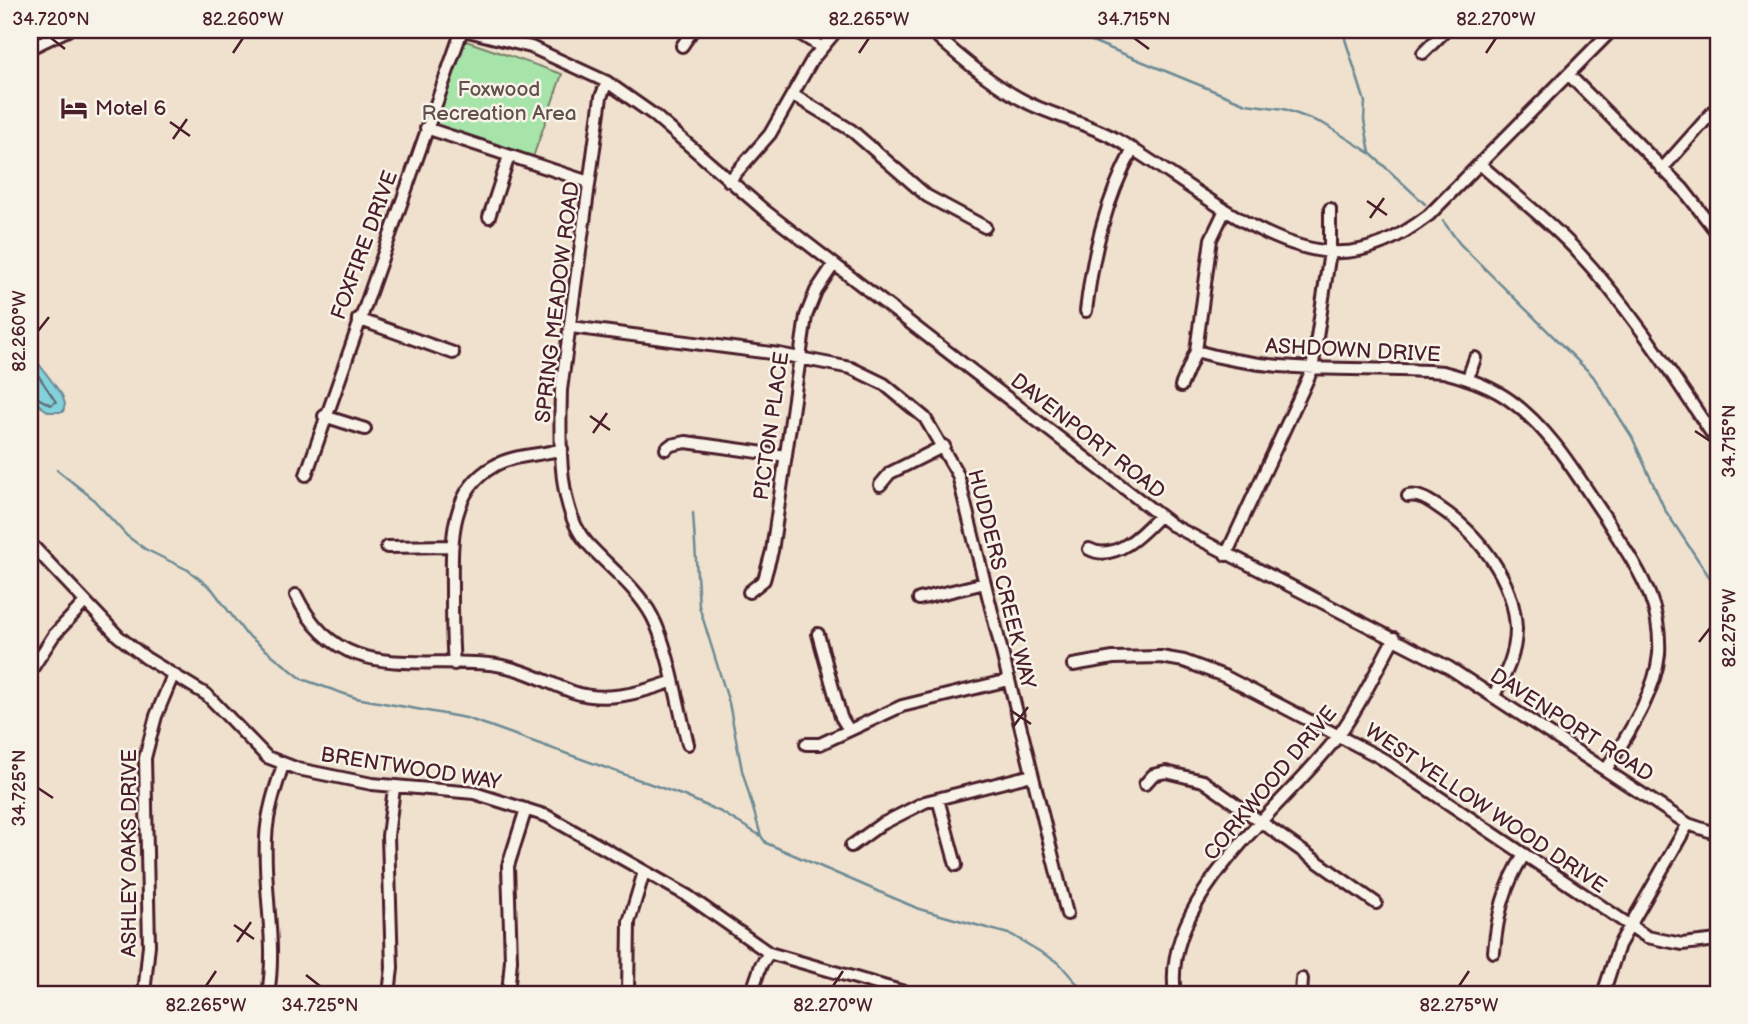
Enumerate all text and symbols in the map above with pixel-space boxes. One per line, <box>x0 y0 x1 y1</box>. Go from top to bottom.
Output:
text: 34.720°N <box>12 9 90 30</box>
text: 82.260°W <box>202 9 284 30</box>
text: 82.265°W <box>828 9 910 30</box>
text: 34.715°N <box>1097 9 1171 30</box>
text: 82.270°W <box>1456 9 1536 30</box>
park label: Foxwood Recreation Area <box>421 77 577 126</box>
hotel icon: Motel 6 <box>59 93 89 123</box>
place label: Motel 6 <box>95 96 166 121</box>
street label: FOXFIRE DRIVE <box>326 167 403 323</box>
street label: SPRING MEADOW ROAD <box>530 180 585 424</box>
text: 82.260°W <box>9 290 30 372</box>
street label: ASHDOWN DRIVE <box>1265 333 1441 368</box>
street label: PICTON PLACE <box>749 350 794 502</box>
street label: DAVENPORT ROAD <box>1005 368 1170 504</box>
text: 34.715°N <box>1719 404 1740 478</box>
street label: HUDDERS CREEK WAY <box>962 467 1041 692</box>
text: 82.275°W <box>1719 588 1740 667</box>
street label: DAVENPORT ROAD <box>1486 663 1658 787</box>
street label: CORKWOOD DRIVE <box>1198 701 1342 866</box>
street label: WEST YELLOW WOOD DRIVE <box>1360 718 1611 899</box>
street label: BRENTWOOD WAY <box>319 742 504 795</box>
street label: ASHLEY OAKS DRIVE <box>117 749 142 957</box>
text: 34.725°N <box>9 750 30 826</box>
text: 82.265°W <box>165 995 247 1016</box>
text: 34.725°N <box>282 995 358 1016</box>
text: 82.270°W <box>793 995 873 1016</box>
text: 82.275°W <box>1420 995 1499 1016</box>

